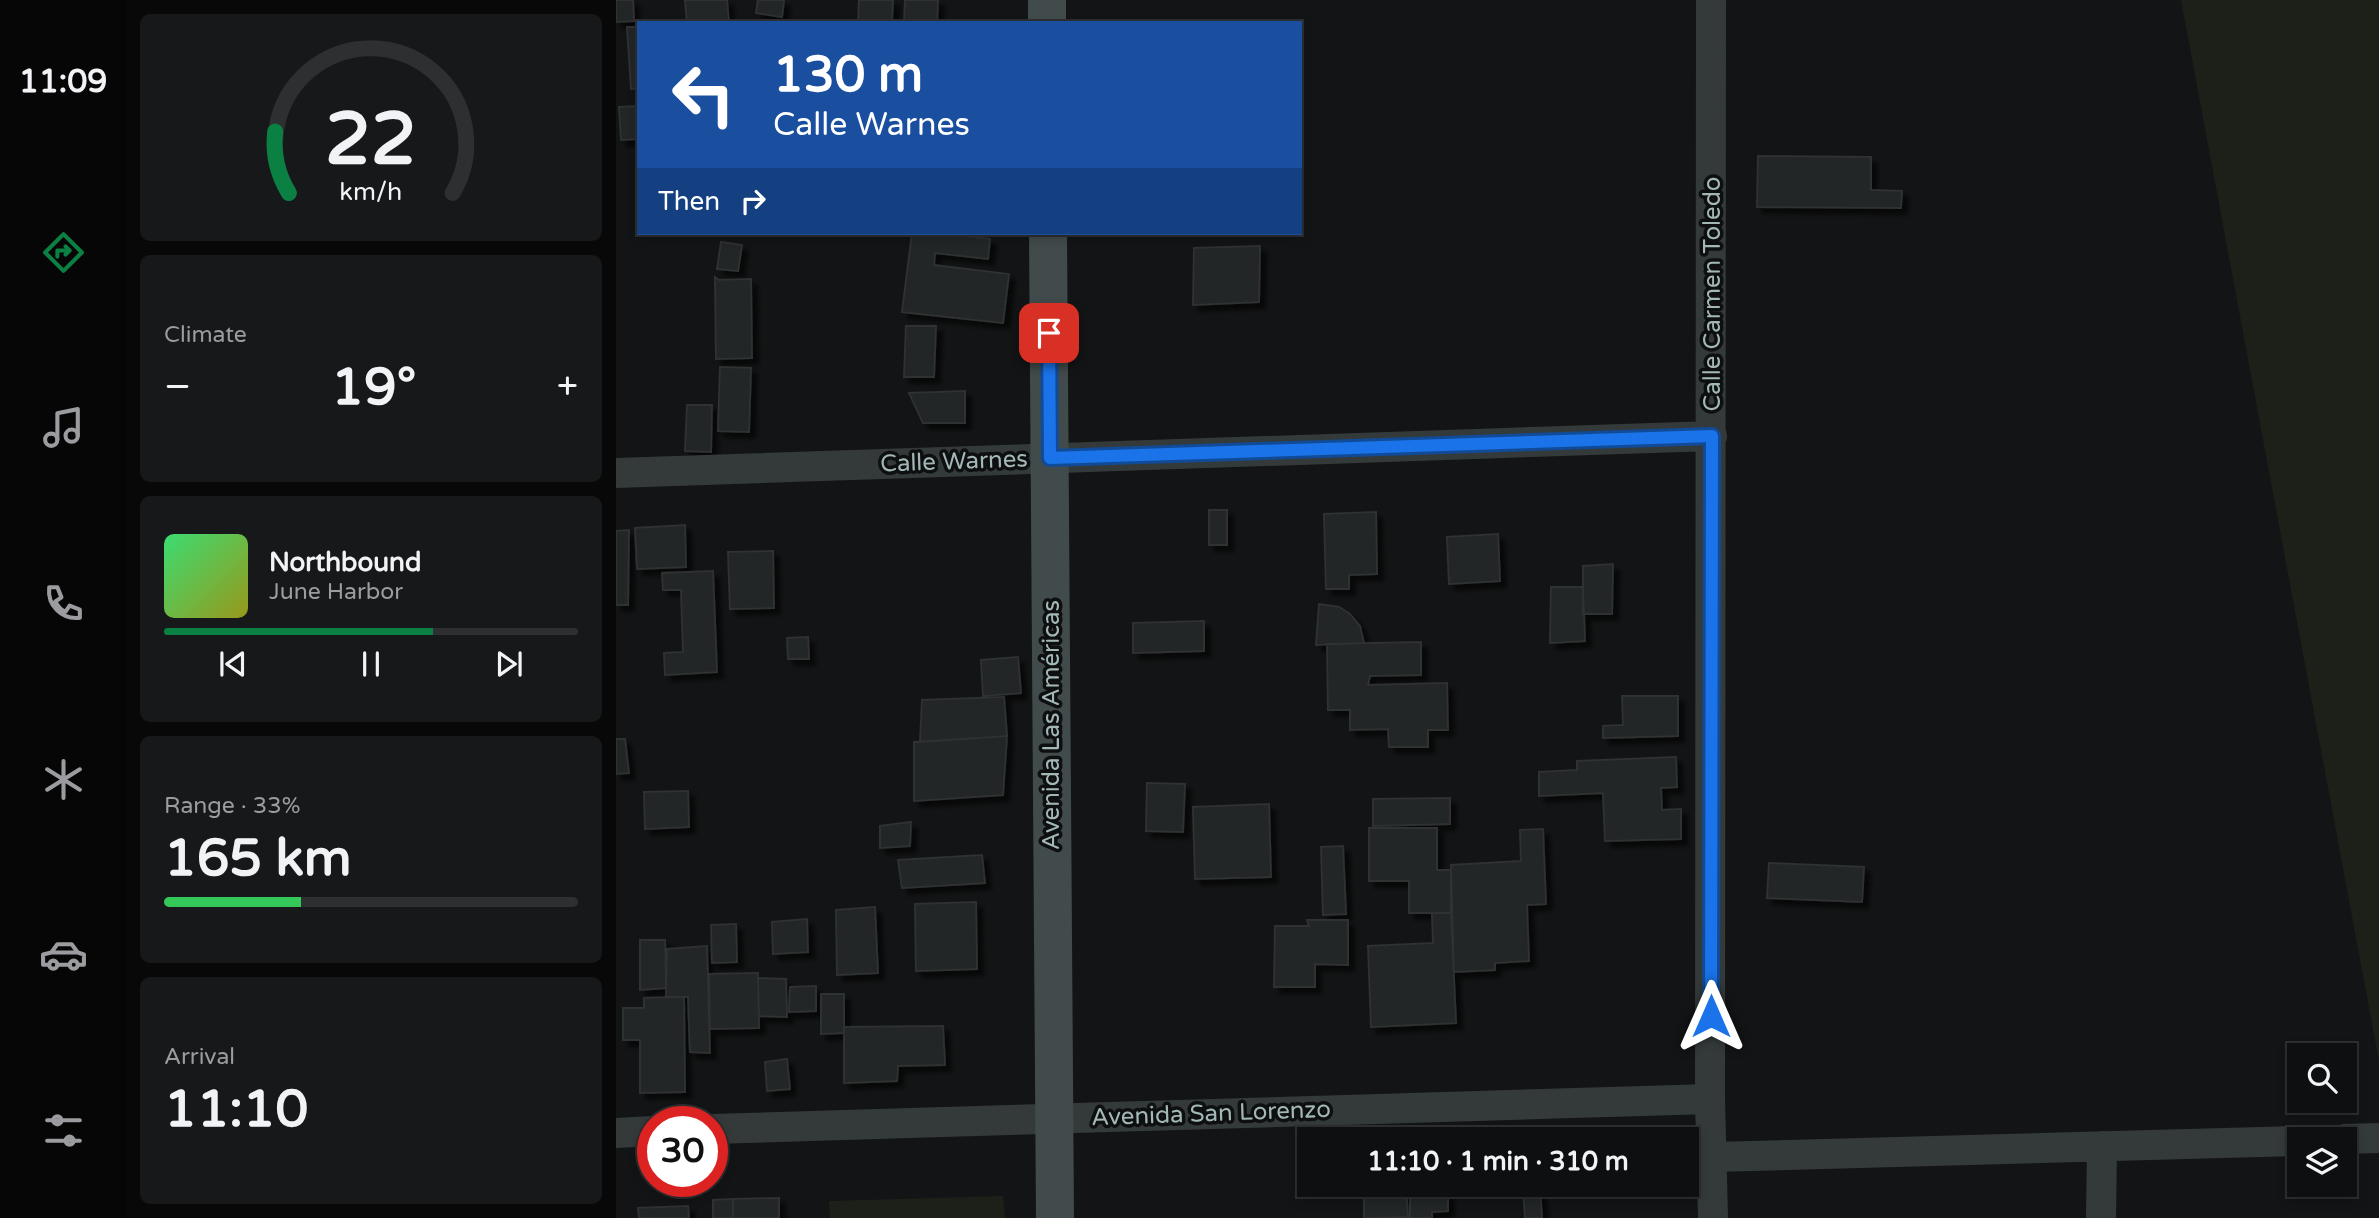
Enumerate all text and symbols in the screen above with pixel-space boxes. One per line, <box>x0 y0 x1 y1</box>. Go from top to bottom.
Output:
text: 130 m <box>773 46 923 105</box>
icon: left <box>658 49 749 140</box>
text: 11:09 <box>19 63 107 101</box>
text: 22 <box>325 97 417 185</box>
text: Calle Warnes <box>773 106 970 144</box>
text: km/h <box>340 177 402 207</box>
street label: Calle Carmen Toledo <box>1698 177 1727 411</box>
icon: right <box>734 182 772 220</box>
text: Then <box>658 186 720 217</box>
icon: directions <box>39 228 88 277</box>
pin <box>1019 303 1079 363</box>
icon: arrive <box>1030 314 1068 352</box>
text: Climate <box>164 321 247 349</box>
text: 19° <box>331 356 416 419</box>
text: − <box>164 364 191 410</box>
text: + <box>557 364 578 410</box>
icon: music <box>39 403 88 452</box>
street label: Calle Warnes <box>880 444 1028 479</box>
text: Northbound <box>269 547 421 578</box>
text: June Harbor <box>269 578 403 606</box>
icon: phone <box>39 579 88 628</box>
street label: Avenida Las Américas <box>1037 600 1066 850</box>
icon: previous <box>214 645 252 683</box>
icon: pause <box>352 645 390 683</box>
icon: next <box>490 645 528 683</box>
icon: climate <box>39 755 88 804</box>
text: Range · 33% <box>164 792 300 820</box>
text: 165 km <box>164 827 352 890</box>
icon: car <box>39 930 88 979</box>
position arrow <box>1674 979 1748 1053</box>
text: Arrival <box>164 1043 235 1071</box>
map controls <box>2287 1043 2357 1197</box>
button: search <box>2287 1043 2357 1113</box>
text: 11:10 <box>164 1078 308 1141</box>
street label: Avenida San Lorenzo <box>1091 1095 1331 1132</box>
icon: filters <box>39 1106 88 1155</box>
speed limit sign: 30 <box>637 1106 728 1197</box>
button: layers <box>2287 1127 2357 1197</box>
text: 11:10 · 1 min · 310 m <box>1367 1146 1629 1177</box>

